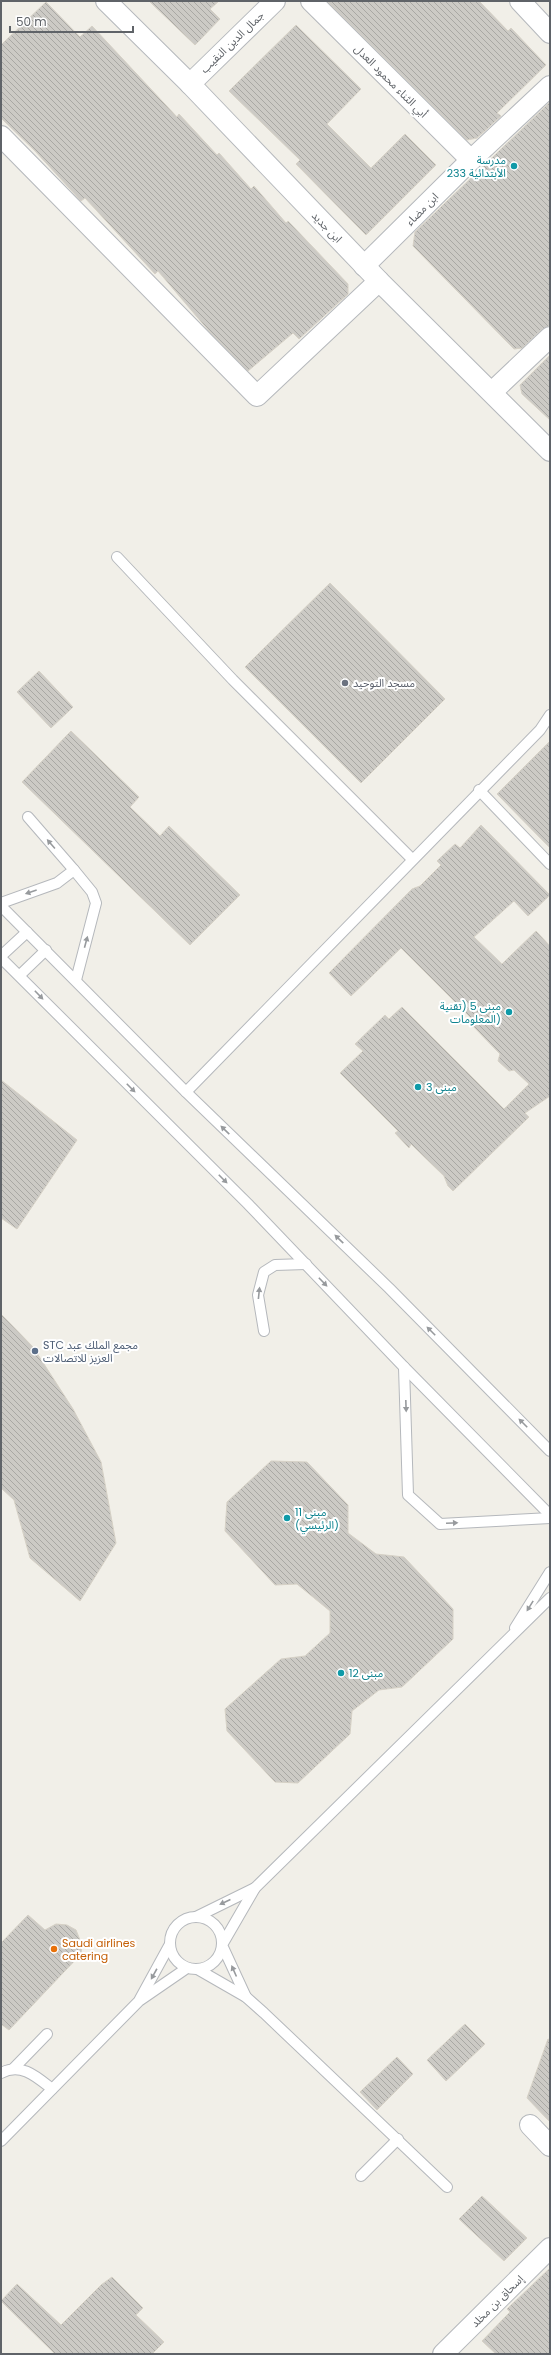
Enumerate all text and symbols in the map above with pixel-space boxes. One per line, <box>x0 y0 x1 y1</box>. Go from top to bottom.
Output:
street label: جمال الدين النقيب <box>197 7 268 77</box>
scale bar <box>10 8 133 34</box>
text: 50 m <box>16 13 47 30</box>
street label: أبي الثناء محمود العدل <box>350 41 431 123</box>
place label: مدرسة الأبتدائية 233 <box>447 152 506 181</box>
marker: مدرسة الأبتدائية 233 <box>509 161 519 171</box>
street label: ابن مضاء <box>402 189 442 229</box>
street label: ابن جديد <box>308 208 346 246</box>
place label: مسجد التوحيد <box>353 675 415 691</box>
marker: مسجد التوحيد <box>340 678 350 688</box>
one-way arrow <box>46 838 55 849</box>
one-way arrow <box>24 890 36 896</box>
one-way arrow <box>84 936 90 949</box>
one-way arrow <box>35 990 44 1000</box>
place label: مبنى 5 (تقنية المعلومات) <box>440 998 501 1027</box>
marker: مبنى 5 (تقنية المعلومات) <box>504 1007 514 1017</box>
place label: مبنى 3 <box>426 1079 457 1095</box>
marker: مبنى 3 <box>413 1082 423 1092</box>
one-way arrow <box>126 1083 135 1093</box>
one-way arrow <box>220 1125 230 1135</box>
one-way arrow <box>218 1174 228 1184</box>
one-way arrow <box>334 1235 344 1244</box>
one-way arrow <box>318 1277 328 1287</box>
one-way arrow <box>256 1286 263 1299</box>
one-way arrow <box>426 1326 436 1336</box>
place label: STC مجمع الملك عبد العزيز للاتصالات <box>43 1337 138 1366</box>
marker: STC مجمع الملك عبد العزيز للاتصالات <box>30 1346 40 1356</box>
one-way arrow <box>402 1400 409 1412</box>
one-way arrow <box>518 1418 528 1428</box>
place label: مبنى 11 (الرئيسي) <box>295 1504 339 1535</box>
marker: مبنى 11 (الرئيسي) <box>282 1513 292 1523</box>
one-way arrow <box>446 1520 458 1527</box>
one-way arrow <box>526 1600 534 1611</box>
place label: مبنى 12 <box>349 1665 383 1681</box>
marker: مبنى 12 <box>336 1668 346 1678</box>
one-way arrow <box>219 1899 231 1905</box>
place label: Saudi airlines catering <box>62 1935 136 1964</box>
marker: Saudi airlines catering <box>49 1944 59 1954</box>
one-way arrow <box>231 1966 237 1977</box>
one-way arrow <box>151 1968 158 1980</box>
street label: إسحاق بن مخلد <box>467 2271 527 2331</box>

